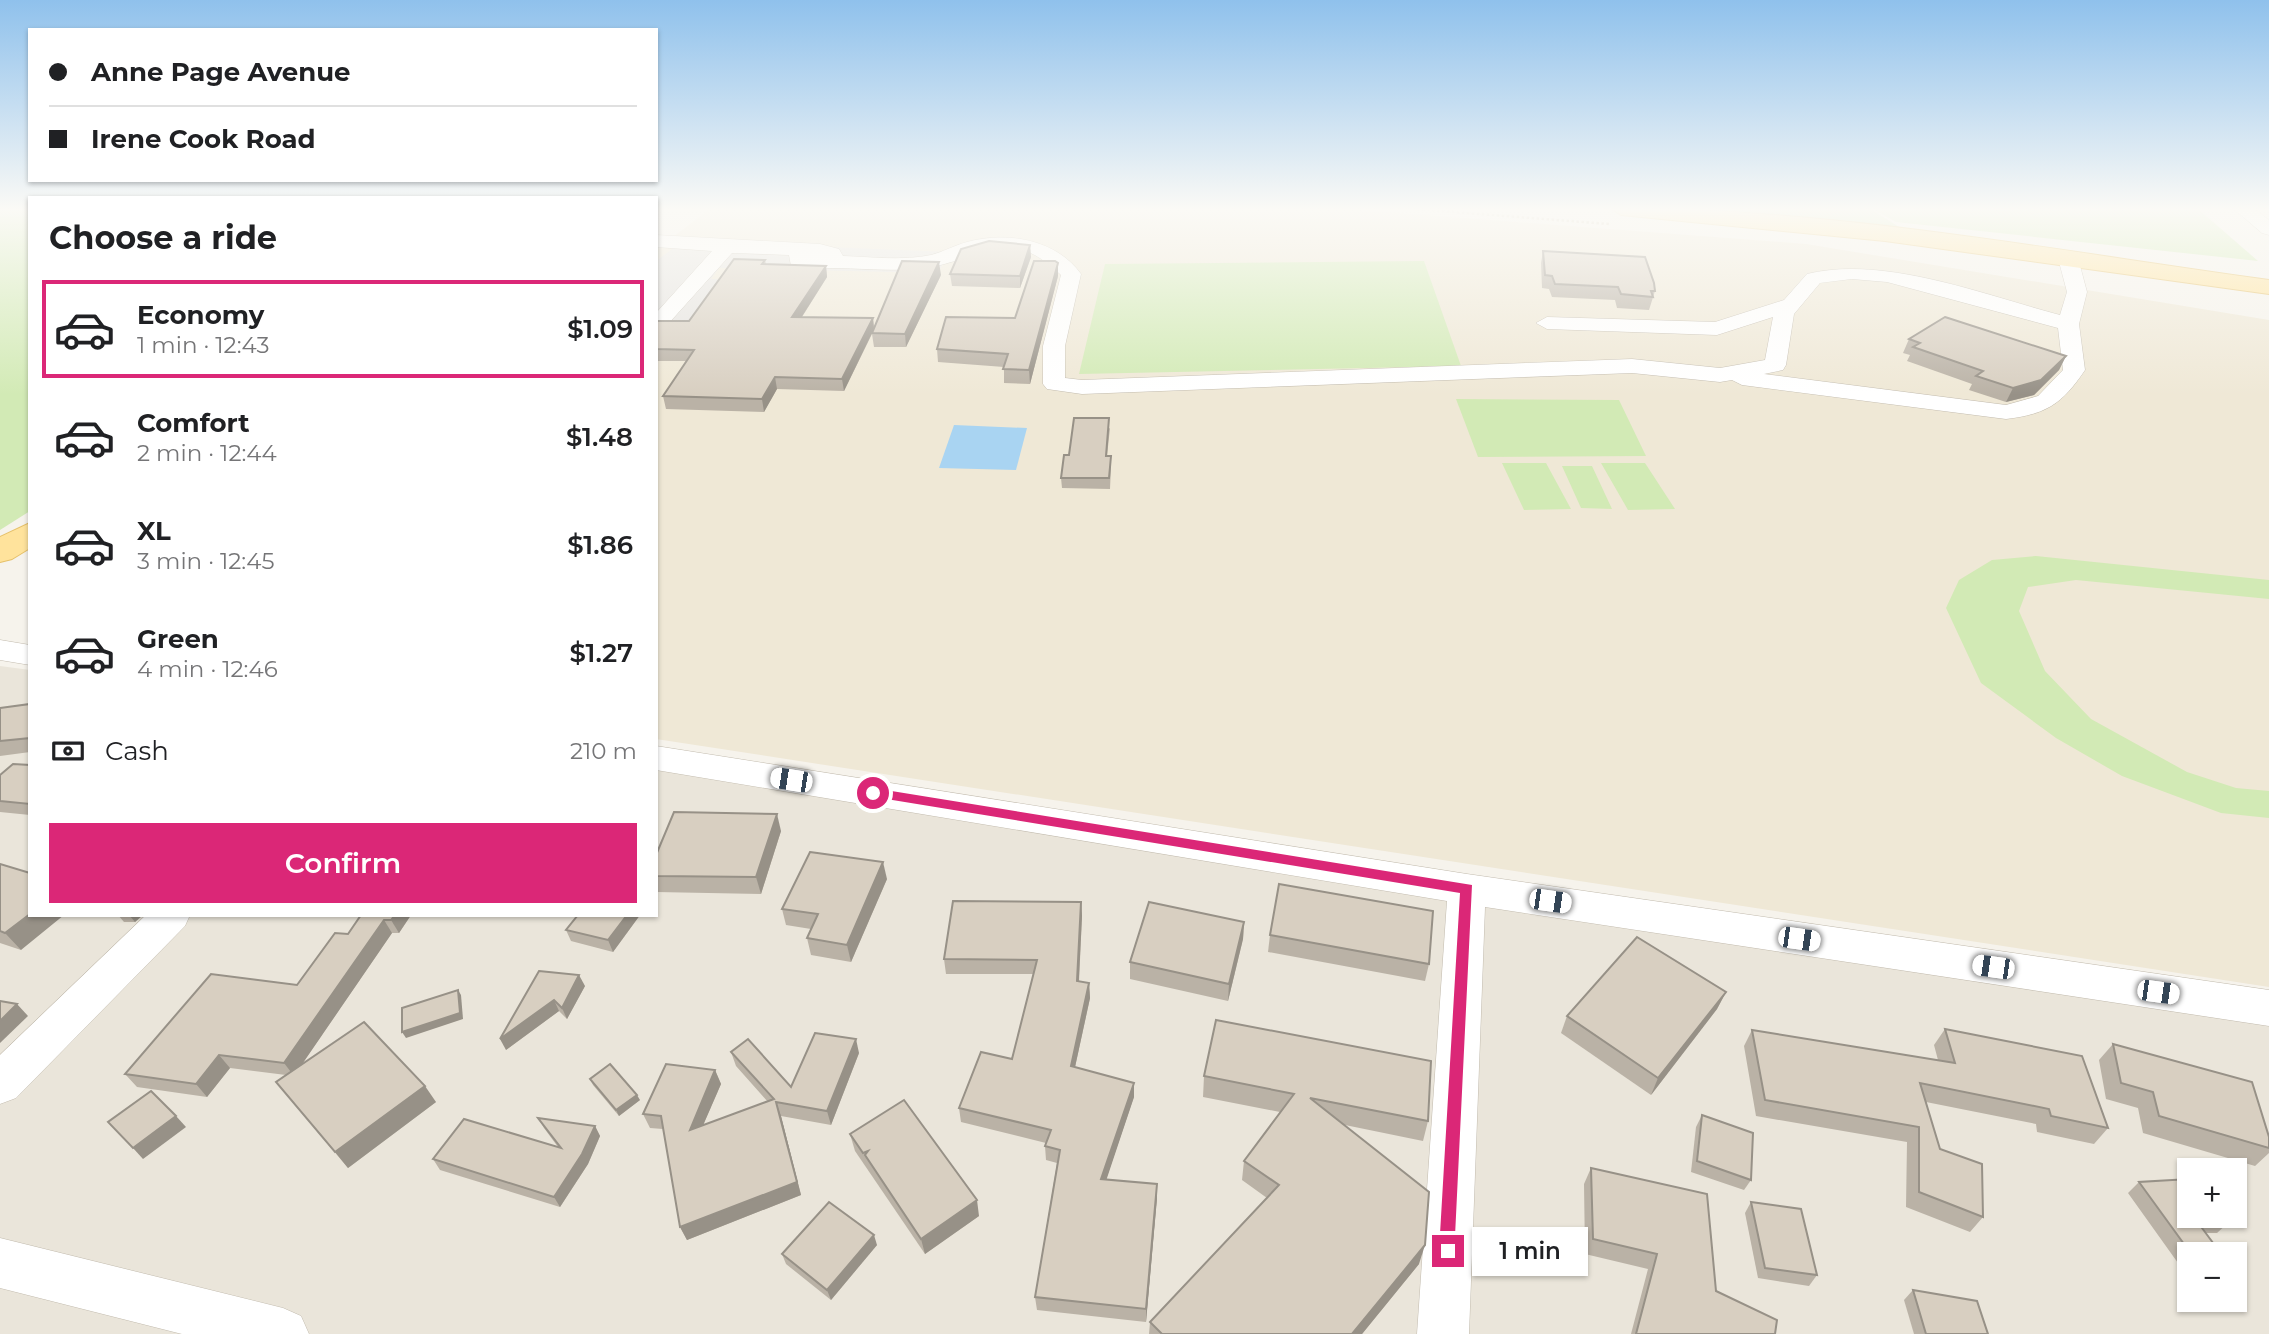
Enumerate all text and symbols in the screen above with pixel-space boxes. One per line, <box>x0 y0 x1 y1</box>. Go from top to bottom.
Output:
text: Anne Page Avenue <box>91 56 350 88</box>
text: Irene Cook Road <box>91 123 316 155</box>
text: Choose a ride <box>49 218 277 257</box>
icon: car <box>53 298 116 361</box>
text: Economy <box>137 299 264 331</box>
text: $1.09 <box>567 313 633 345</box>
text: 1 min · 12:43 <box>137 331 269 359</box>
icon: car <box>53 406 116 469</box>
text: Comfort <box>137 407 249 439</box>
text: $1.48 <box>566 421 633 453</box>
text: 2 min · 12:44 <box>137 439 277 467</box>
icon: car <box>53 514 116 577</box>
text: XL <box>137 515 171 547</box>
text: $1.86 <box>567 529 633 561</box>
text: 3 min · 12:45 <box>137 547 274 575</box>
icon: car <box>53 622 116 685</box>
text: Green <box>137 623 219 655</box>
text: $1.27 <box>569 637 633 669</box>
text: 4 min · 12:46 <box>137 655 278 683</box>
icon: cash <box>49 732 87 770</box>
text: Cash <box>105 735 169 767</box>
text: 210 m <box>570 737 637 765</box>
car <box>769 766 814 794</box>
route start <box>857 777 889 809</box>
button: Confirm <box>49 823 637 903</box>
car <box>1528 888 1573 914</box>
car <box>1777 926 1822 952</box>
car <box>1971 954 2016 980</box>
car <box>2136 979 2181 1005</box>
map controls <box>2177 1158 2247 1312</box>
button: + <box>2177 1158 2247 1228</box>
callout: 1 min <box>1472 1226 1588 1276</box>
route end <box>1432 1235 1464 1267</box>
text: 1 min <box>1499 1237 1561 1265</box>
button: − <box>2177 1242 2247 1312</box>

